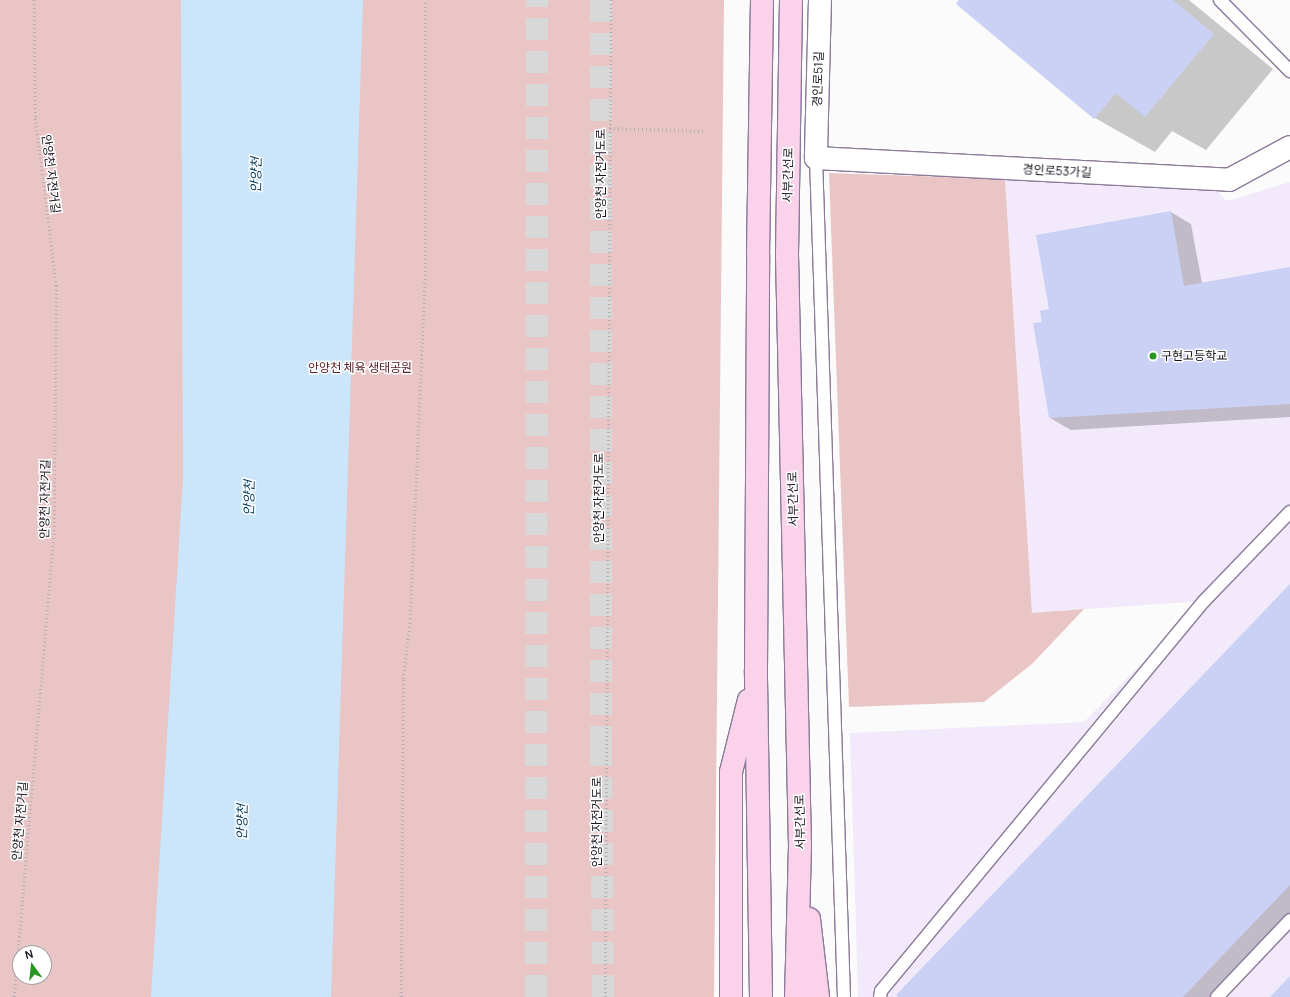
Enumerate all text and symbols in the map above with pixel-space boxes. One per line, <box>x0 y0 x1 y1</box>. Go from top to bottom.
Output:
street label: 경인로51길 <box>810 51 826 107</box>
street label: 안양천 자전거도로 <box>594 129 608 219</box>
street label: 안양천 자전거길 <box>39 134 63 214</box>
street label: 서부간선로 <box>780 147 796 203</box>
water label: 안양천 <box>248 157 264 193</box>
street label: 경인로53가길 <box>1022 162 1092 180</box>
place label: 구현고등학교 <box>1161 349 1227 363</box>
marker: 구현고등학교 <box>1148 351 1158 361</box>
park label: 안양천 체육 생태공원 <box>308 361 412 375</box>
street label: 안양천 자전거도로 <box>592 453 606 543</box>
street label: 안양천 자전거길 <box>37 459 53 539</box>
street label: 서부간선로 <box>785 471 801 527</box>
water label: 안양천 <box>241 480 257 516</box>
street label: 안양천 자전거도로 <box>590 777 604 867</box>
street label: 안양천 자전거길 <box>9 781 31 861</box>
street label: 서부간선로 <box>792 794 808 850</box>
water label: 안양천 <box>234 804 250 840</box>
north arrow <box>12 945 52 985</box>
text: N <box>23 946 35 962</box>

